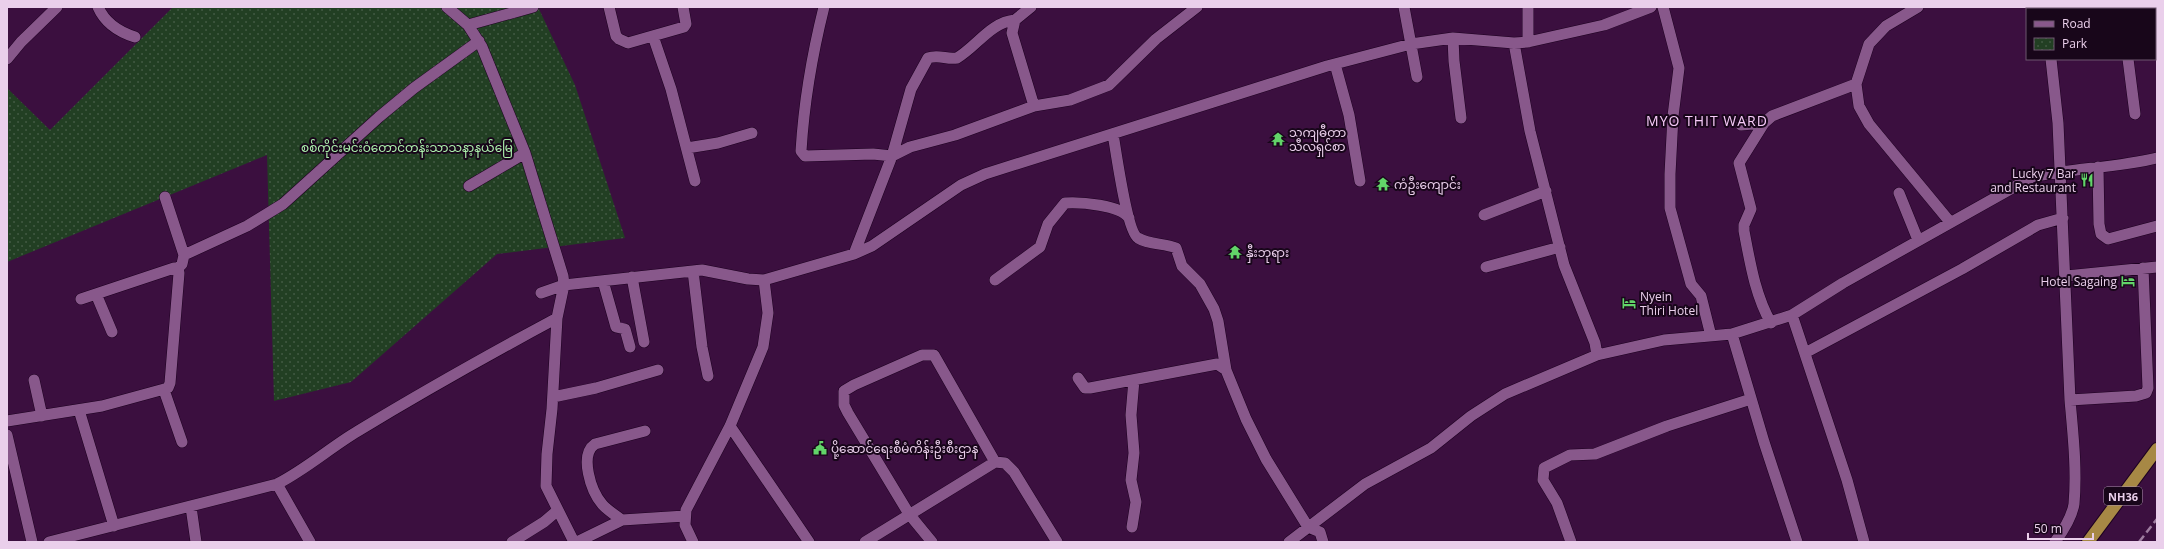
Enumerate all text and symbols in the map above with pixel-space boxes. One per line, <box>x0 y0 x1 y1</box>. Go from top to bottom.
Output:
legend <box>2026 8 2156 60</box>
text: Road <box>2062 15 2091 32</box>
text: Park <box>2062 35 2088 52</box>
district label: MYO THIT WARD <box>1646 111 1768 130</box>
place label: သကျဓီတာ သီလရှင်စာ <box>1289 124 1346 157</box>
temple icon: သကျဓီတာ သီလရှင်စာ <box>1270 131 1286 147</box>
park label: စစ်ကိုင်းမင်းဝံတောင်တန်းသာသနာ့နယ်မြေ <box>301 139 513 158</box>
place label: Lucky 7 Bar and Restaurant <box>1990 165 2076 196</box>
restaurant icon: Lucky 7 Bar and Restaurant <box>2079 172 2095 188</box>
temple icon: ကံဦးကျောင်း <box>1375 176 1391 192</box>
place label: ကံဦးကျောင်း <box>1394 176 1461 195</box>
temple icon: နှီးဘုရား <box>1227 244 1243 260</box>
place label: နှီးဘုရား <box>1246 244 1289 263</box>
place label: Hotel Sagaing <box>2040 273 2117 290</box>
hotel icon: Hotel Sagaing <box>2120 273 2136 289</box>
place label: Nyein Thiri Hotel <box>1640 288 1698 319</box>
hotel icon: Nyein Thiri Hotel <box>1621 295 1637 311</box>
public building icon: ပို့ဆောင်ရေးစီမံကိန်းဦးစီးဌာန <box>812 440 828 456</box>
place label: ပို့ဆောင်ရေးစီမံကိန်းဦးစီးဌာန <box>831 440 979 459</box>
road number: NH36 <box>2104 487 2142 505</box>
scale bar <box>2028 515 2093 541</box>
text: 50 m <box>2034 520 2062 537</box>

